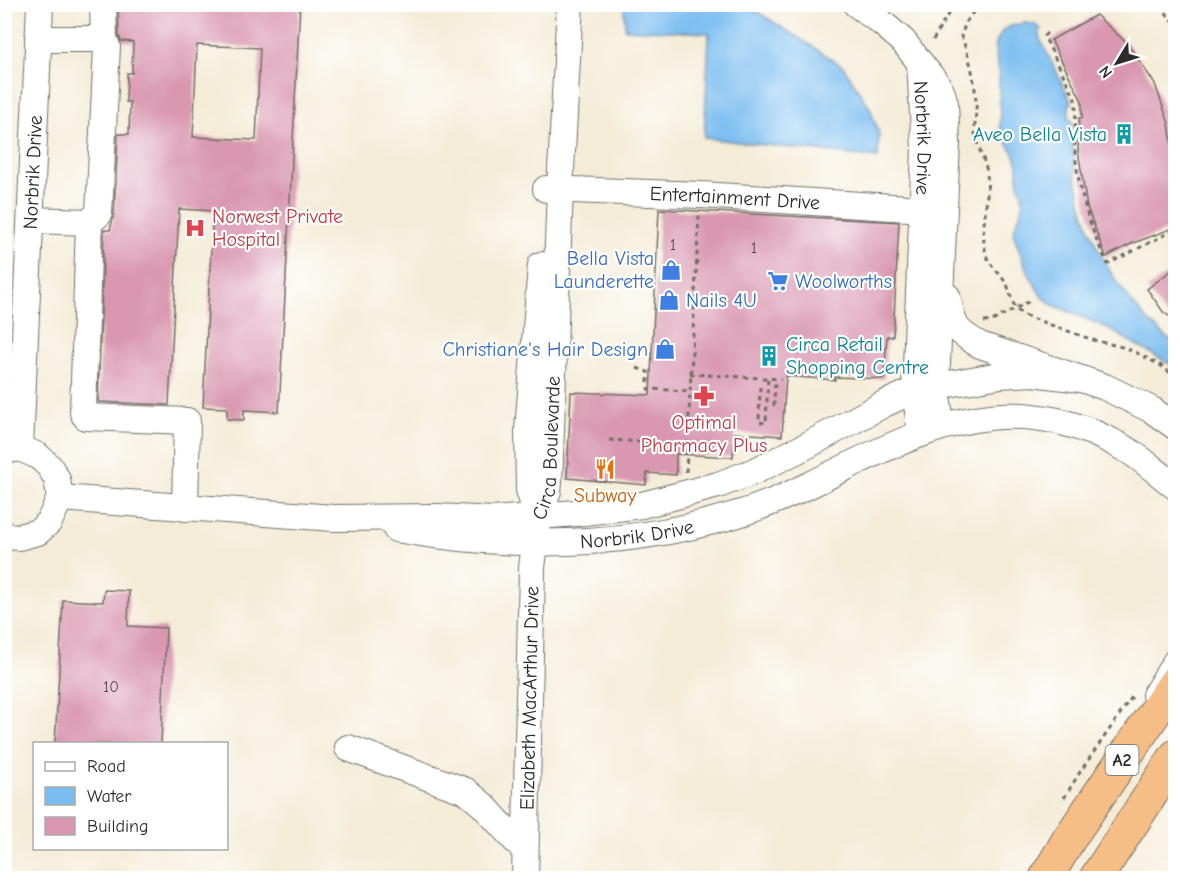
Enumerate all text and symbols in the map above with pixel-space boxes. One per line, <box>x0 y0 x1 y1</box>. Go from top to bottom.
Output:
north arrow <box>1087 33 1147 93</box>
text: N <box>1096 62 1116 81</box>
street label: Norbrik Drive <box>909 80 936 195</box>
street label: Norbrik Drive <box>19 115 47 230</box>
building icon: Aveo Bella Vista <box>1112 122 1136 146</box>
place label: Aveo Bella Vista <box>973 123 1107 146</box>
street label: Entertainment Drive <box>649 182 821 214</box>
place label: Norwest Private Hospital <box>212 205 343 251</box>
hospital icon: Norwest Private Hospital <box>183 216 207 240</box>
house number: 1 <box>670 236 676 254</box>
house number: 1 <box>751 239 757 257</box>
place label: Bella Vista Launderette <box>554 247 654 293</box>
shop icon: Bella Vista Launderette <box>659 258 683 282</box>
supermarket icon: Woolworths <box>766 269 790 293</box>
place label: Woolworths <box>795 270 892 293</box>
shop icon: Nails 4U <box>657 288 681 312</box>
place label: Nails 4U <box>686 289 757 312</box>
place label: Circa Retail Shopping Centre <box>786 333 929 379</box>
shop icon: Christiane's Hair Design <box>653 337 677 361</box>
place label: Christiane's Hair Design <box>443 338 648 361</box>
building icon: Circa Retail Shopping Centre <box>757 344 781 368</box>
street label: Circa Boulevarde <box>527 376 565 523</box>
pharmacy icon: Optimal Pharmacy Plus <box>692 384 716 408</box>
place label: Optimal Pharmacy Plus <box>641 411 767 457</box>
restaurant icon: Subway <box>593 457 617 481</box>
place label: Subway <box>574 484 636 507</box>
street label: Norbrik Drive <box>579 515 696 553</box>
street label: Elizabeth MacArthur Drive <box>516 586 544 810</box>
house number: 10 <box>103 678 119 696</box>
legend <box>33 742 228 850</box>
road number: A2 <box>1106 745 1138 775</box>
text: Road <box>87 756 126 777</box>
text: Water <box>87 786 132 807</box>
text: Building <box>87 816 149 837</box>

